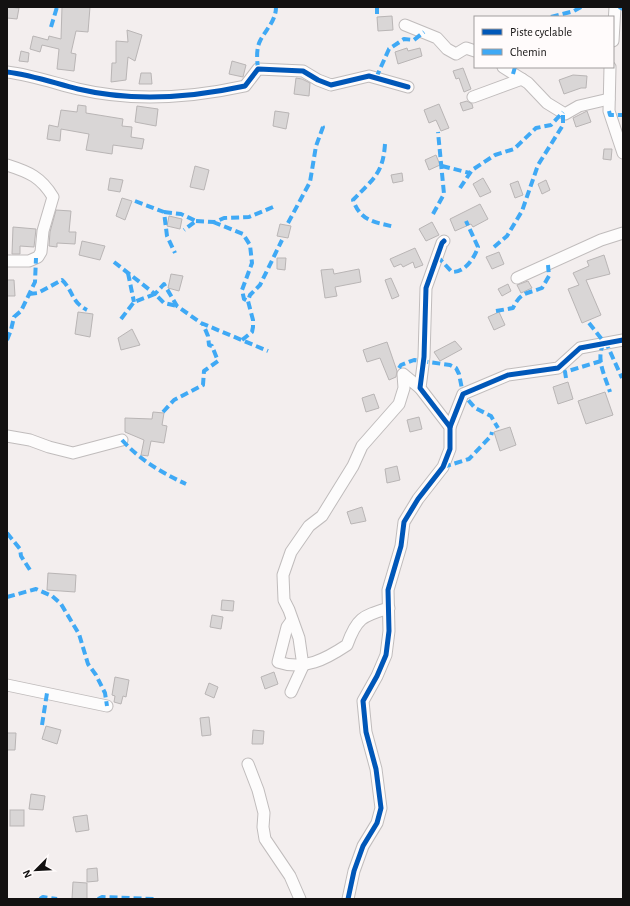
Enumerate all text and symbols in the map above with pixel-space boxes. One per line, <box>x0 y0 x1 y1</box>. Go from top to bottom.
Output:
legend <box>474 16 614 68</box>
text: Piste cyclable <box>510 26 572 39</box>
text: Chemin <box>510 46 547 58</box>
north arrow <box>16 850 56 890</box>
text: N <box>21 868 34 880</box>

